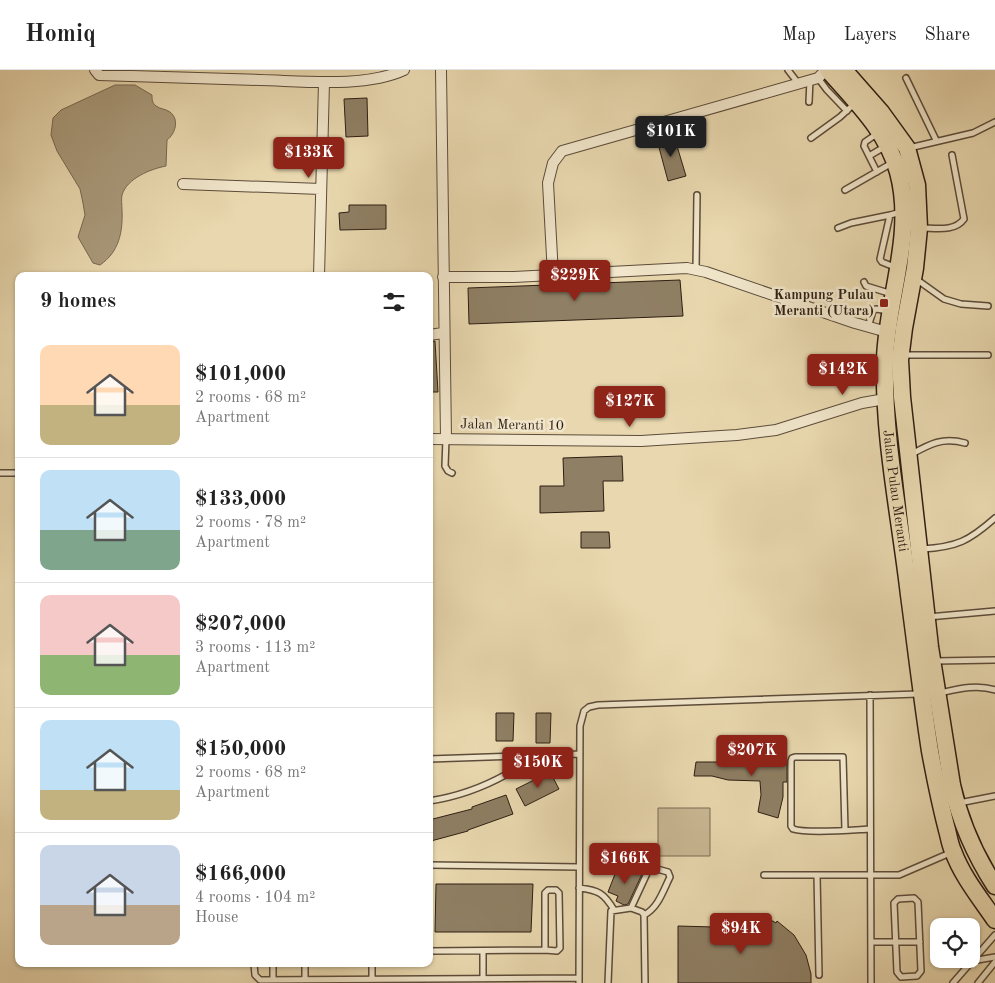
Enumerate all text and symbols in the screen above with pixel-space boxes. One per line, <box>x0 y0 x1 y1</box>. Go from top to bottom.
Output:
text: Homiq <box>25 23 96 47</box>
text: Map <box>782 26 816 44</box>
text: Layers <box>844 26 896 44</box>
text: Share <box>924 26 970 44</box>
pin: $101K <box>636 116 706 158</box>
text: $101K <box>646 124 696 140</box>
pin: $133K <box>274 136 344 179</box>
text: $133K <box>284 145 334 161</box>
pin: $229K <box>540 260 610 302</box>
text: $229K <box>550 268 600 284</box>
icon: filters <box>380 288 408 316</box>
place label: Kampung Pulau Meranti (Utara) <box>773 288 874 318</box>
text: 9 homes <box>40 291 116 312</box>
marker: Kampung Pulau Meranti (Utara) <box>878 297 890 309</box>
pin: $142K <box>808 354 878 396</box>
text: $142K <box>818 362 868 378</box>
text: $101,000 <box>195 364 286 385</box>
icon: home <box>80 365 140 425</box>
pin: $127K <box>595 386 665 428</box>
text: 2 rooms · 68 m² <box>195 390 306 406</box>
text: $127K <box>605 394 655 410</box>
text: Apartment <box>195 410 270 426</box>
street label: Jalan Meranti 10 <box>460 417 564 433</box>
street label: Jalan Pulau Meranti <box>881 429 910 553</box>
text: $133,000 <box>195 489 286 510</box>
icon: home <box>80 490 140 550</box>
text: 2 rooms · 78 m² <box>195 515 306 531</box>
text: Apartment <box>195 535 270 551</box>
text: $207,000 <box>195 614 286 635</box>
icon: home <box>80 615 140 675</box>
text: 3 rooms · 113 m² <box>195 640 315 656</box>
text: Apartment <box>195 660 270 676</box>
pin: $207K <box>717 734 787 777</box>
text: $150,000 <box>195 739 286 760</box>
icon: home <box>80 740 140 800</box>
text: $207K <box>727 743 777 759</box>
pin: $150K <box>503 746 573 789</box>
text: $150K <box>513 755 563 771</box>
text: 2 rooms · 68 m² <box>195 765 306 781</box>
text: Apartment <box>195 785 270 801</box>
pin: $166K <box>590 842 660 885</box>
text: $166K <box>600 851 650 867</box>
text: $166,000 <box>195 864 286 885</box>
icon: home <box>80 865 140 925</box>
text: 4 rooms · 104 m² <box>195 890 315 906</box>
text: House <box>195 910 238 926</box>
pin: $94K <box>711 912 771 955</box>
map controls <box>930 918 980 968</box>
button: locate <box>930 918 980 968</box>
text: $94K <box>721 921 761 937</box>

